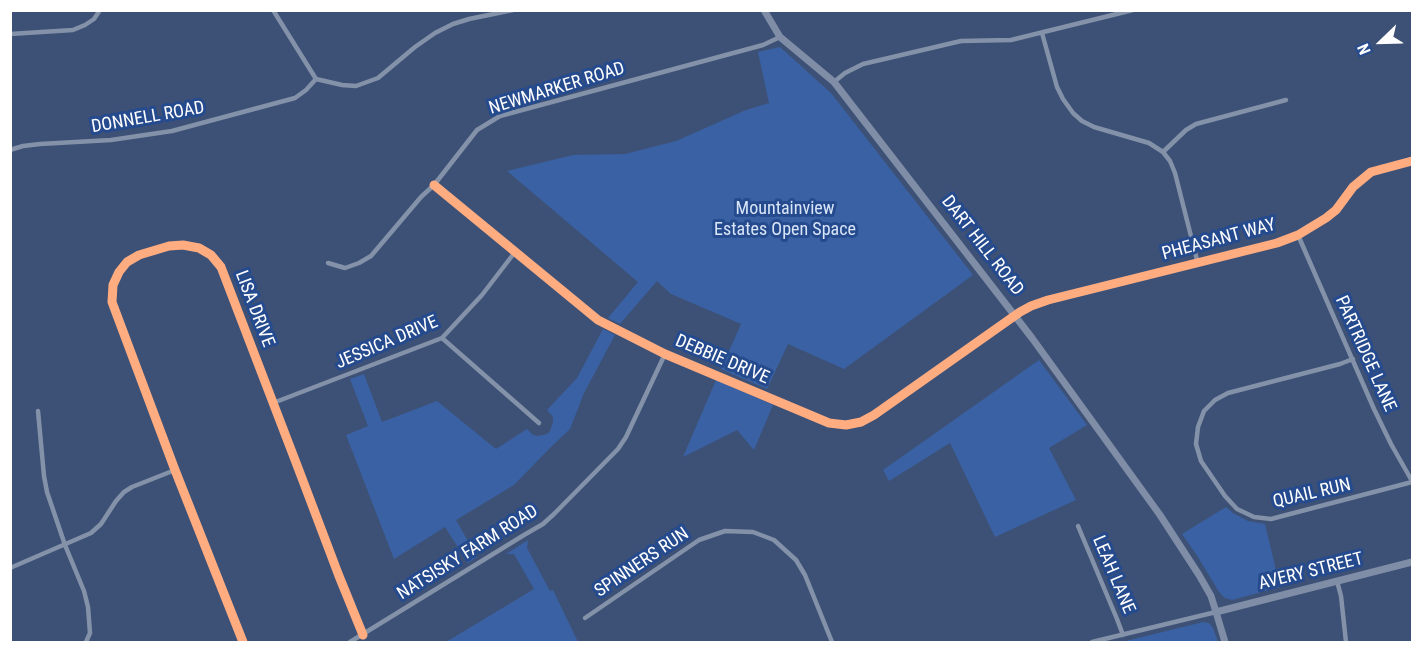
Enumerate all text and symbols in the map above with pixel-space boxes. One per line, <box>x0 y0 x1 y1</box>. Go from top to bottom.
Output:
north arrow <box>1351 12 1411 72</box>
text: N <box>1353 41 1375 57</box>
street label: NEWMARKER ROAD <box>487 58 627 120</box>
street label: DONNELL ROAD <box>90 97 206 139</box>
street label: DART HILL ROAD <box>936 192 1028 300</box>
park label: Mountainview Estates Open Space <box>714 198 856 240</box>
street label: PHEASANT WAY <box>1160 214 1278 266</box>
street label: LISA DRIVE <box>230 268 278 350</box>
street label: PARTRIDGE LANE <box>1330 293 1400 415</box>
street label: JESSICA DRIVE <box>333 312 441 374</box>
street label: DEBBIE DRIVE <box>672 331 772 389</box>
street label: QUAIL RUN <box>1271 475 1353 513</box>
street label: NATSISKY FARM ROAD <box>394 501 542 605</box>
street label: SPINNERS RUN <box>591 524 693 602</box>
street label: LEAH LANE <box>1087 533 1139 617</box>
street label: AVERY STREET <box>1256 549 1366 595</box>

